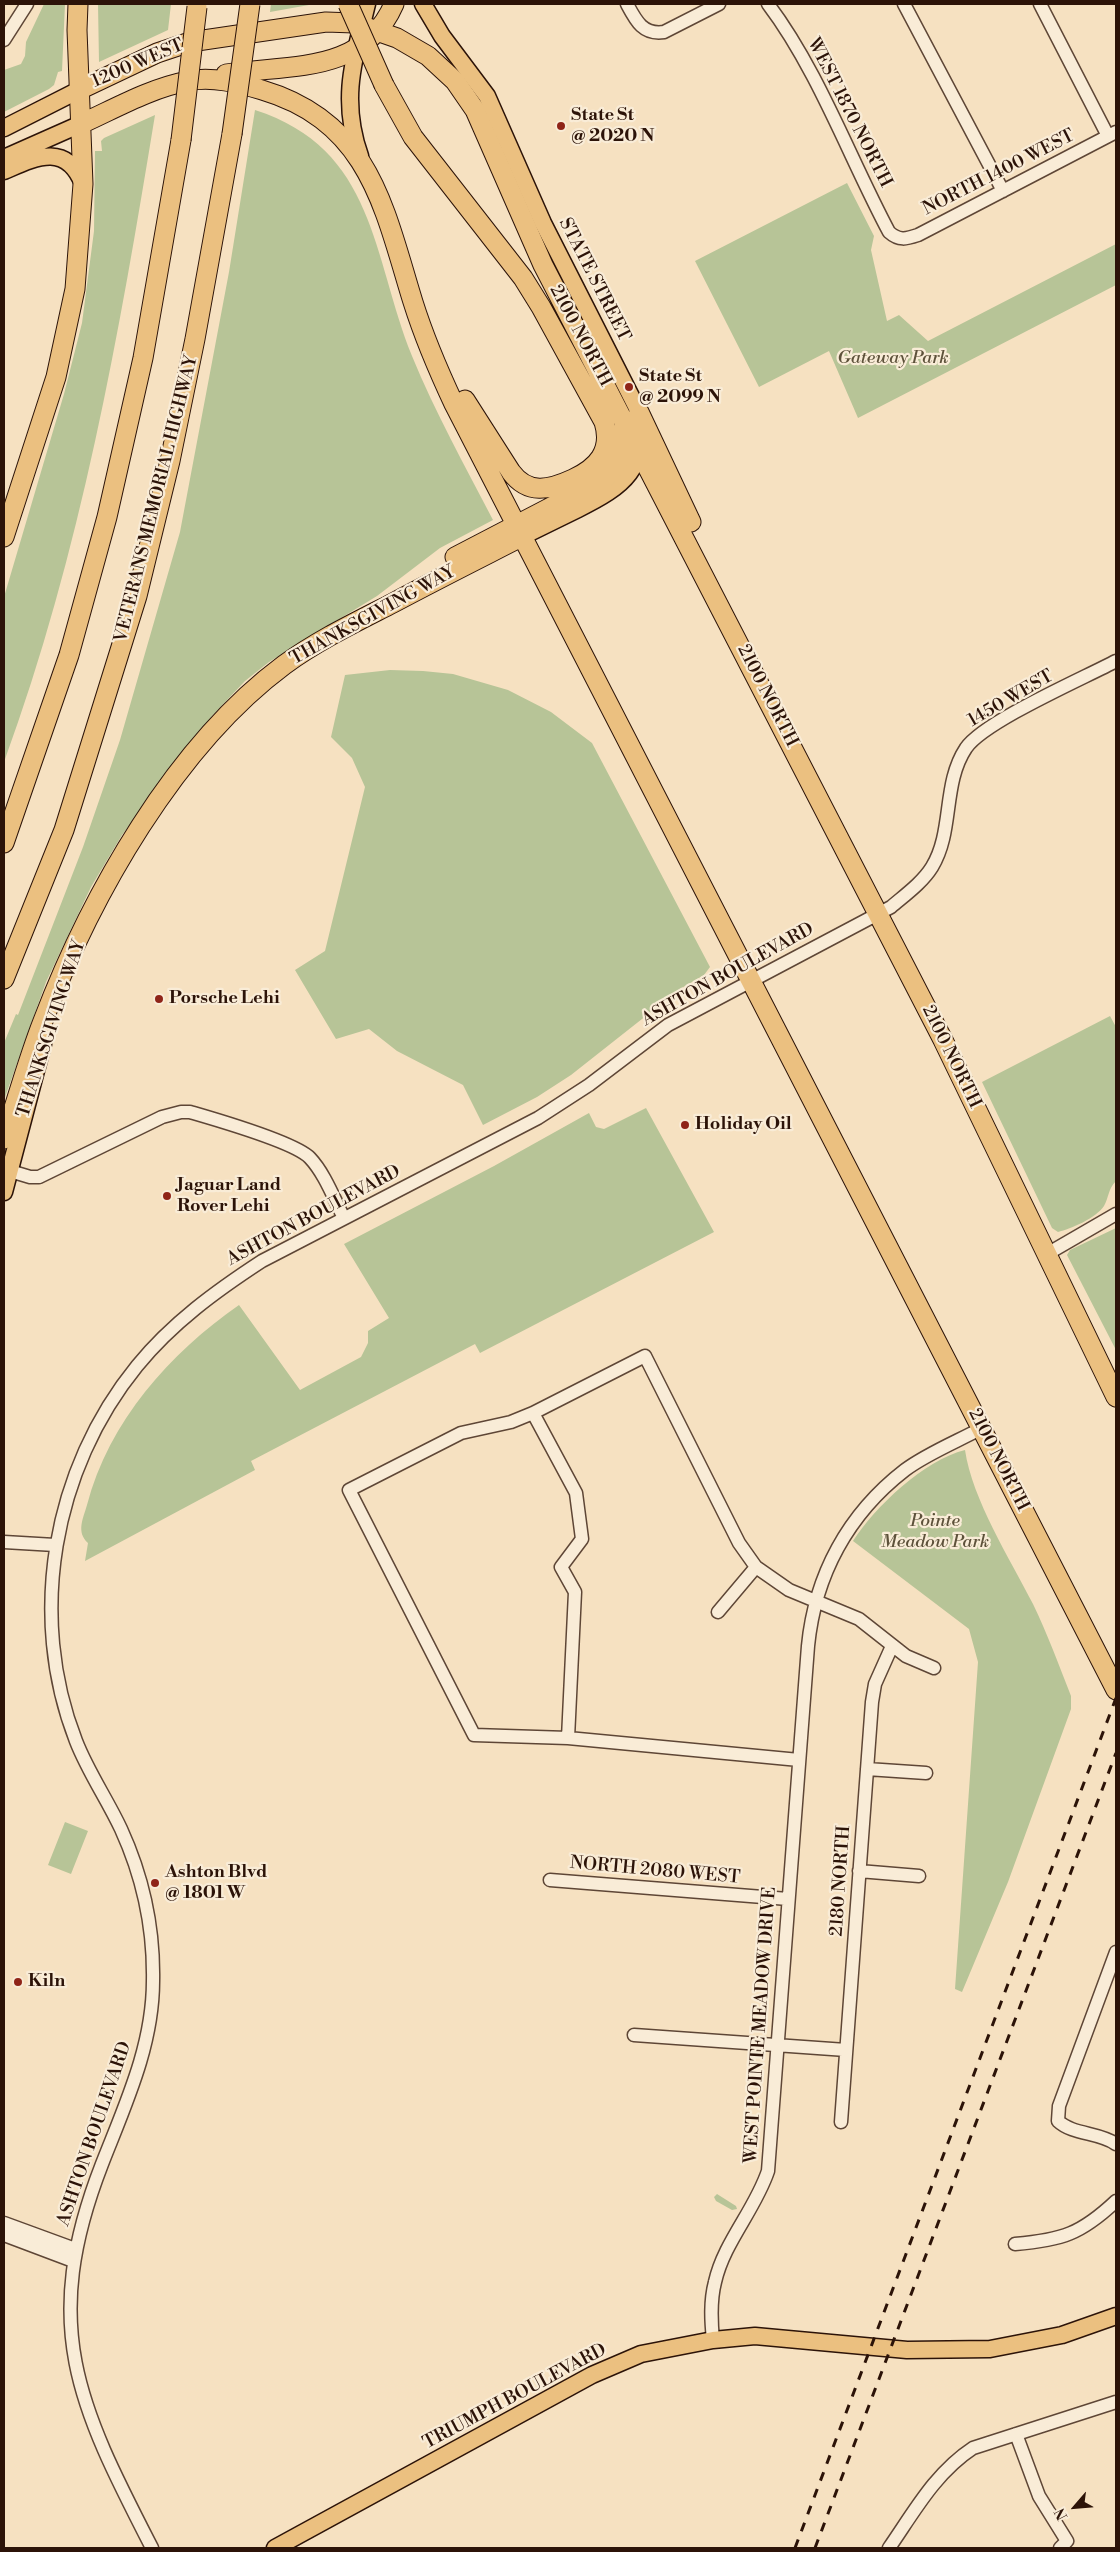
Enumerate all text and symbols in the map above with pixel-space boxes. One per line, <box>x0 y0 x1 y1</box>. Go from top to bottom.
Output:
street label: 1200 WEST <box>89 35 187 93</box>
street label: WEST 1870 NORTH <box>802 35 896 191</box>
place label: State St @ 2020 N <box>571 105 654 148</box>
marker: State St @ 2020 N <box>555 120 567 132</box>
street label: NORTH 1400 WEST <box>919 125 1079 221</box>
street label: STATE STREET <box>554 215 634 345</box>
street label: 2100 NORTH <box>544 282 616 390</box>
park label: Gateway Park <box>837 348 949 370</box>
street label: VETERANS MEMORIAL HIGHWAY <box>111 353 203 645</box>
place label: State St @ 2099 N <box>639 366 721 408</box>
marker: State St @ 2099 N <box>623 381 635 393</box>
street label: THANKSGIVING WAY <box>287 562 459 670</box>
street label: 2100 NORTH <box>732 641 802 751</box>
street label: 1450 WEST <box>964 666 1058 732</box>
street label: ASHTON BOULEVARD <box>638 919 818 1031</box>
street label: THANKSGIVING WAY <box>13 938 91 1120</box>
place label: Porsche Lehi <box>169 988 280 1010</box>
marker: Porsche Lehi <box>153 993 165 1005</box>
street label: 2100 NORTH <box>917 1002 985 1112</box>
place label: Holiday Oil <box>695 1114 792 1136</box>
marker: Holiday Oil <box>679 1119 691 1131</box>
street label: ASHTON BOULEVARD <box>223 1161 405 1271</box>
place label: Jaguar Land Rover Lehi <box>177 1175 281 1218</box>
marker: Jaguar Land Rover Lehi <box>161 1190 173 1202</box>
street label: 2100 NORTH <box>963 1405 1033 1515</box>
park label: Pointe Meadow Park <box>881 1511 989 1554</box>
street label: 2180 NORTH <box>826 1825 856 1937</box>
street label: NORTH 2080 WEST <box>569 1853 741 1889</box>
place label: Ashton Blvd @ 1801 W <box>165 1862 267 1905</box>
marker: Ashton Blvd @ 1801 W <box>149 1877 161 1889</box>
street label: WEST POINTE MEADOW DRIVE <box>741 1886 781 2164</box>
place label: Kiln <box>28 1971 65 1993</box>
marker: Kiln <box>12 1976 24 1988</box>
street label: ASHTON BOULEVARD <box>53 2039 137 2229</box>
street label: TRIUMPH BOULEVARD <box>420 2339 610 2455</box>
north arrow <box>1050 2482 1100 2532</box>
text: N <box>1051 2505 1072 2523</box>

